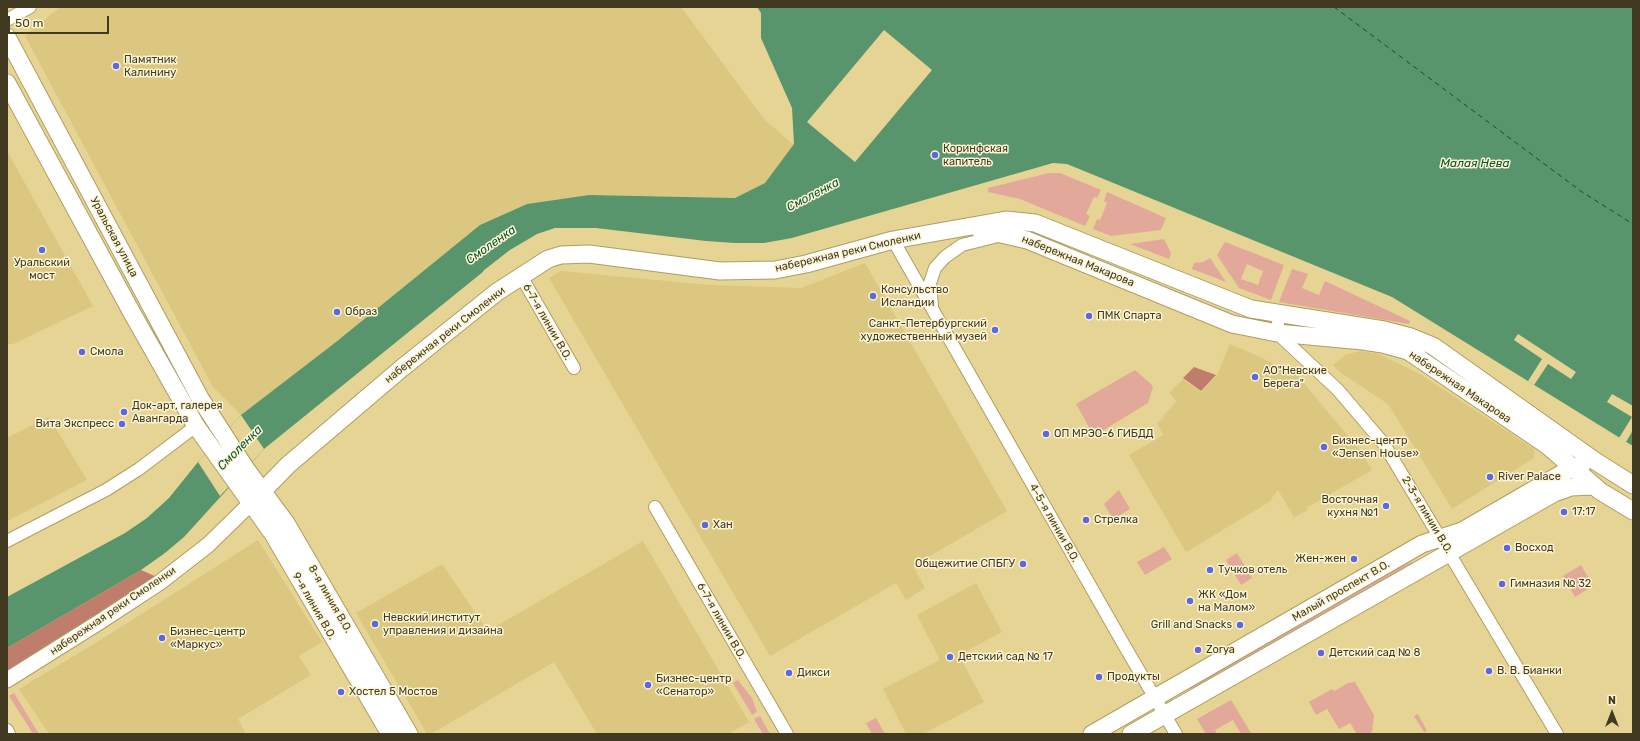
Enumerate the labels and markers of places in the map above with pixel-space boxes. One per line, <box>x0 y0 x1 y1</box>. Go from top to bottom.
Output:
place label: Памятник Калинину <box>124 53 176 79</box>
marker: Памятник Калинину <box>111 61 121 71</box>
place label: Коринфская капитель <box>943 142 1008 168</box>
marker: Коринфская капитель <box>930 150 940 160</box>
marker: Уральский мост <box>37 245 47 255</box>
place label: Уральский мост <box>14 256 70 282</box>
place label: Консульство Исландии <box>881 283 949 309</box>
marker: Консульство Исландии <box>868 291 878 301</box>
place label: Образ <box>345 305 377 319</box>
marker: Образ <box>332 307 342 317</box>
place label: ПМК Спарта <box>1097 309 1161 323</box>
marker: ПМК Спарта <box>1084 311 1094 321</box>
place label: Санкт-Петербургский художественный музей <box>861 317 987 343</box>
marker: Санкт-Петербургский художественный музей <box>990 325 1000 335</box>
place label: Смола <box>90 345 123 359</box>
marker: Смола <box>77 347 87 357</box>
place label: АО"Невские Берега" <box>1263 364 1327 390</box>
marker: АО"Невские Берега" <box>1250 372 1260 382</box>
place label: Док-арт, галерея Авангарда <box>132 399 223 425</box>
marker: Док-арт, галерея Авангарда <box>119 407 129 417</box>
place label: Вита Экспресс <box>35 417 114 431</box>
marker: Вита Экспресс <box>117 419 127 429</box>
place label: ОП МРЭО-6 ГИБДД <box>1054 427 1153 441</box>
marker: ОП МРЭО-6 ГИБДД <box>1041 429 1051 439</box>
place label: Бизнес-центр «Jensen House» <box>1332 434 1419 460</box>
marker: Бизнес-центр «Jensen House» <box>1319 442 1329 452</box>
place label: River Palace <box>1498 470 1561 484</box>
marker: River Palace <box>1485 472 1495 482</box>
place label: Восточная кухня №1 <box>1322 493 1378 519</box>
marker: Восточная кухня №1 <box>1381 501 1391 511</box>
place label: 17:17 <box>1572 505 1596 519</box>
marker: 17:17 <box>1559 507 1569 517</box>
place label: Стрелка <box>1094 513 1138 527</box>
marker: Стрелка <box>1081 515 1091 525</box>
place label: Хан <box>713 518 733 532</box>
marker: Хан <box>700 520 710 530</box>
place label: Восход <box>1515 541 1554 555</box>
marker: Восход <box>1502 543 1512 553</box>
place label: Жен-жен <box>1295 552 1346 566</box>
marker: Жен-жен <box>1349 554 1359 564</box>
place label: Общежитие СПБГУ <box>915 557 1015 571</box>
marker: Общежитие СПБГУ <box>1018 559 1028 569</box>
place label: Тучков отель <box>1218 563 1287 577</box>
marker: Тучков отель <box>1205 565 1215 575</box>
place label: Гимназия № 32 <box>1510 577 1591 591</box>
marker: Гимназия № 32 <box>1497 579 1507 589</box>
place label: ЖК «Дом на Малом» <box>1198 588 1255 614</box>
marker: ЖК «Дом на Малом» <box>1185 596 1195 606</box>
place label: Невский институт управления и дизайна <box>383 611 503 637</box>
place label: Grill and Snacks <box>1151 618 1232 632</box>
marker: Невский институт управления и дизайна <box>370 619 380 629</box>
marker: Grill and Snacks <box>1235 620 1245 630</box>
place label: Бизнес-центр «Маркус» <box>170 625 245 651</box>
marker: Бизнес-центр «Маркус» <box>157 633 167 643</box>
place label: Zorya <box>1206 643 1235 657</box>
marker: Zorya <box>1193 645 1203 655</box>
place label: Детский сад № 8 <box>1329 646 1420 660</box>
marker: Детский сад № 8 <box>1316 648 1326 658</box>
place label: Детский сад № 17 <box>958 650 1053 664</box>
marker: Детский сад № 17 <box>945 652 955 662</box>
place label: В. В. Бианки <box>1497 664 1562 678</box>
place label: Дикси <box>797 666 830 680</box>
marker: В. В. Бианки <box>1484 666 1494 676</box>
marker: Дикси <box>784 668 794 678</box>
place label: Продукты <box>1107 670 1160 684</box>
place label: Бизнес-центр «Сенатор» <box>656 672 731 698</box>
marker: Продукты <box>1094 672 1104 682</box>
marker: Бизнес-центр «Сенатор» <box>643 680 653 690</box>
place label: Хостел 5 Мостов <box>349 685 438 699</box>
marker: Хостел 5 Мостов <box>336 687 346 697</box>

